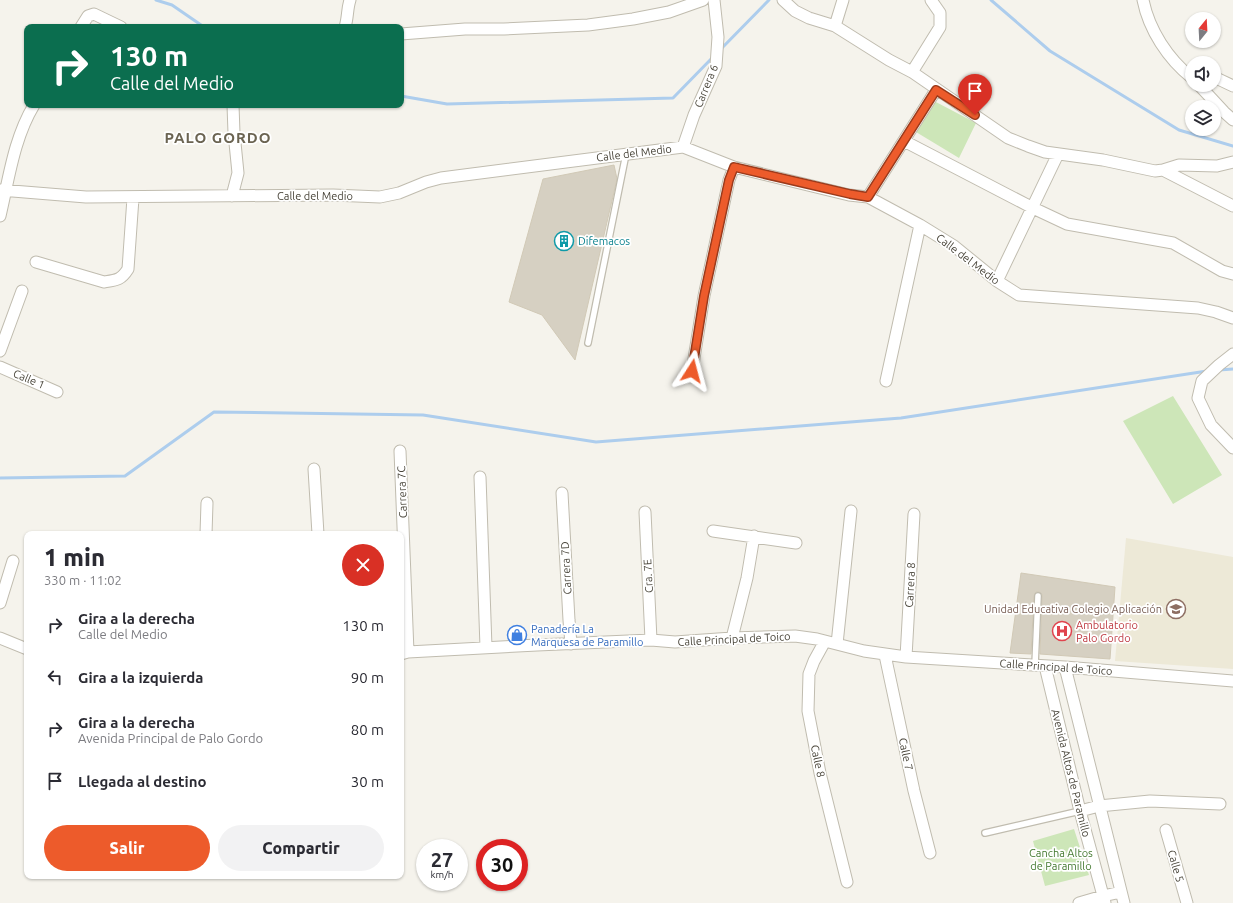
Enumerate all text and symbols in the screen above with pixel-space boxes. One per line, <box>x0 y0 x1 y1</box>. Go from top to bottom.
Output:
north arrow <box>1185 12 1221 48</box>
map controls <box>1185 12 1221 136</box>
icon: right <box>44 40 96 92</box>
text: 130 m <box>110 40 188 71</box>
button: sound <box>1185 56 1221 92</box>
street label: Carrera 6 <box>692 63 720 109</box>
text: Calle del Medio <box>110 73 234 93</box>
pin <box>958 74 992 115</box>
icon: arrive <box>964 80 986 102</box>
button: layers <box>1185 100 1221 136</box>
district label: PALO GORDO <box>164 129 272 146</box>
street label: Calle del Medio <box>596 142 672 164</box>
street label: Calle del Medio <box>277 190 353 202</box>
building icon: Difemacos <box>553 230 575 252</box>
street label: Calle del Medio <box>934 231 1002 287</box>
place label: Difemacos <box>578 235 630 247</box>
position arrow <box>671 350 713 392</box>
street label: Calle 1 <box>11 367 47 391</box>
street label: Carrera 7C <box>395 466 409 518</box>
street label: Carrera 7D <box>559 541 573 595</box>
text: 1 min <box>44 544 105 571</box>
button: close <box>342 544 384 586</box>
street label: Cra. 7E <box>641 559 655 593</box>
street label: Carrera 8 <box>903 562 917 608</box>
text: 330 m · 11:02 <box>44 573 122 587</box>
school or university icon: Unidad Educativa Colegio Aplicación <box>1165 598 1187 620</box>
place label: Unidad Educativa Colegio Aplicación <box>984 603 1162 615</box>
text: Gira a la derecha <box>78 610 195 627</box>
icon: right <box>44 614 66 636</box>
text: 130 m <box>342 617 384 634</box>
place label: Ambulatorio Palo Gordo <box>1076 619 1138 644</box>
hospital icon: Ambulatorio Palo Gordo <box>1051 620 1073 642</box>
place label: Panadería La Marquesa de Paramillo <box>531 623 643 648</box>
shop icon: Panadería La Marquesa de Paramillo <box>506 624 528 646</box>
text: Calle del Medio <box>78 627 168 641</box>
street label: Calle Principal de Toico <box>677 630 791 648</box>
street label: Calle Principal de Toico <box>999 657 1113 677</box>
icon: left <box>44 666 66 688</box>
text: Gira a la izquierda <box>78 669 204 686</box>
text: 90 m <box>351 669 384 686</box>
street label: Avenida Altos de Paramillo <box>1049 708 1093 838</box>
text: Gira a la derecha <box>78 714 195 731</box>
icon: right <box>44 718 66 740</box>
text: 80 m <box>351 721 384 738</box>
text: Avenida Principal de Palo Gordo <box>78 731 263 745</box>
street label: Calle 7 <box>897 737 915 771</box>
street label: Calle 8 <box>809 744 827 778</box>
icon: arrive <box>44 770 66 792</box>
text: Llegada al destino <box>78 773 207 790</box>
text: 30 m <box>351 773 384 790</box>
button: Salir <box>44 825 210 871</box>
button: Compartir <box>218 825 384 871</box>
speed limit sign: 30 <box>476 839 528 891</box>
park label: Cancha Altos de Paramillo <box>1029 847 1093 872</box>
text: 27 <box>431 848 453 871</box>
street label: Calle 5 <box>1166 849 1186 883</box>
text: km/h <box>430 869 454 880</box>

